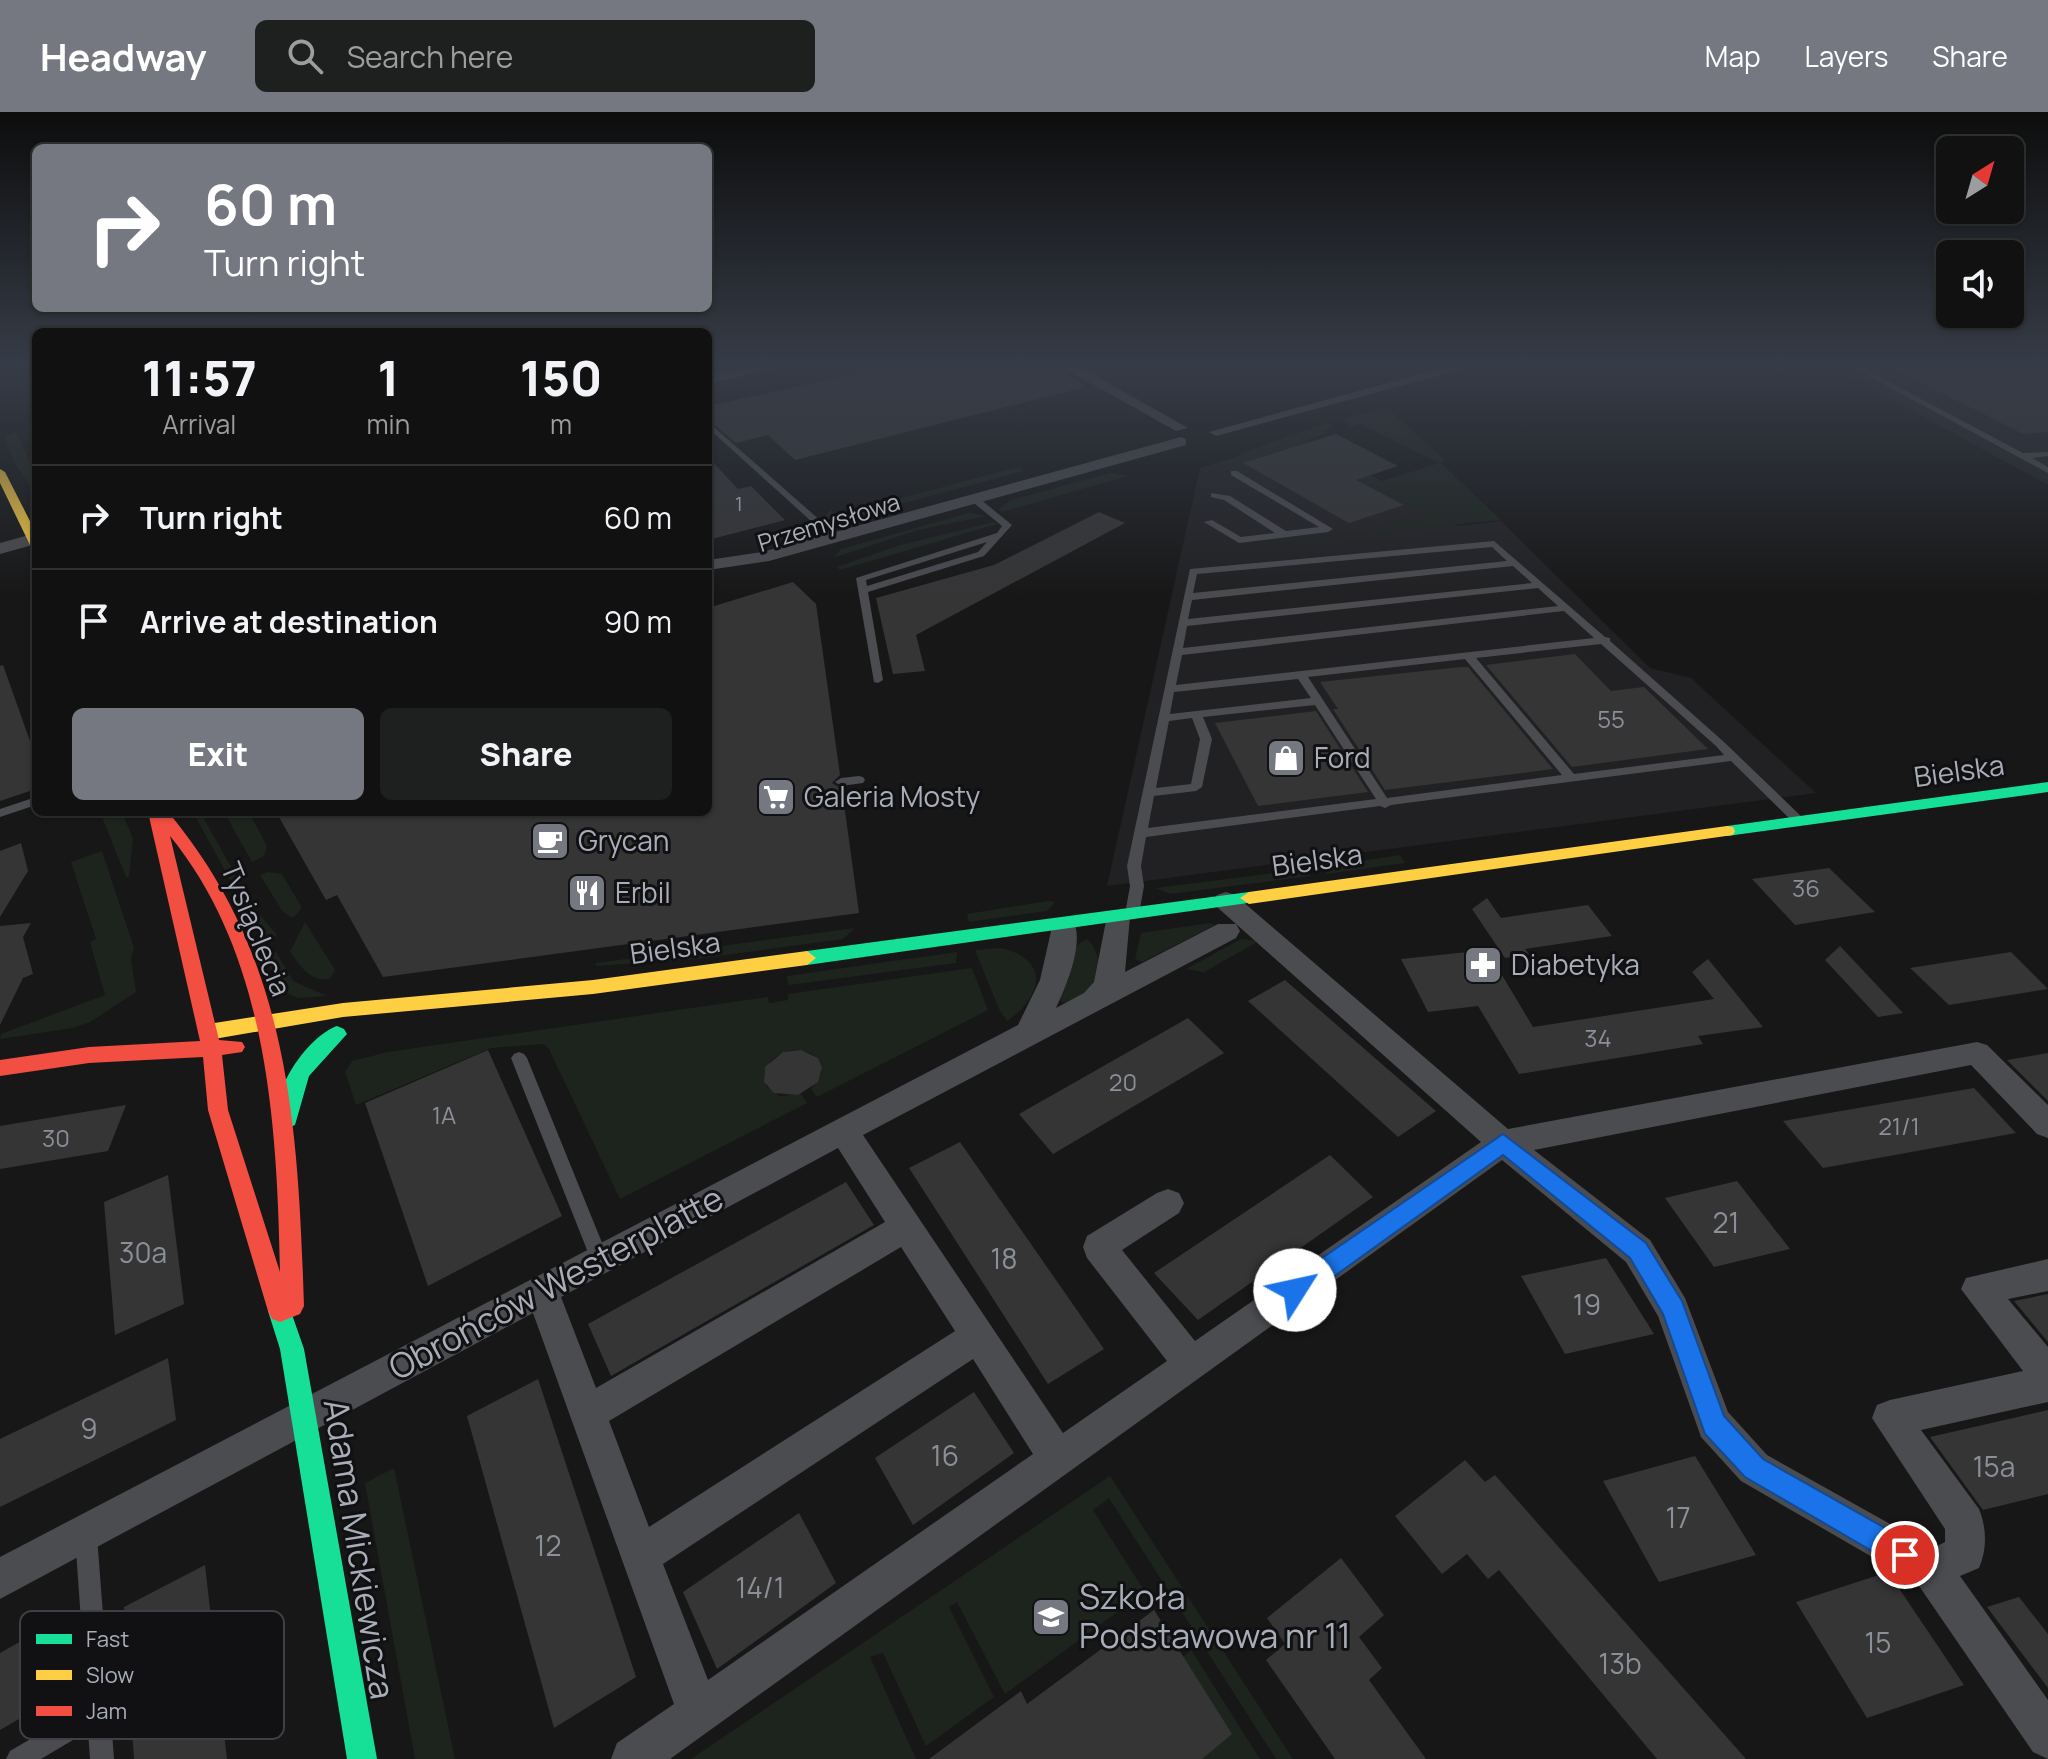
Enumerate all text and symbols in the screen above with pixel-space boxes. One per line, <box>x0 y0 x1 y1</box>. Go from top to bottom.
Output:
search box <box>255 20 815 92</box>
text: Headway <box>40 30 207 82</box>
icon: search <box>283 34 327 78</box>
text: Search here <box>347 36 513 77</box>
text: Map <box>1705 37 1761 75</box>
text: Layers <box>1805 37 1888 75</box>
text: Share <box>1932 37 2008 75</box>
north arrow <box>1936 136 2024 224</box>
map controls <box>1936 136 2024 328</box>
text: 60 m <box>204 165 337 242</box>
icon: right <box>72 176 176 280</box>
text: Turn right <box>204 238 365 287</box>
button: sound <box>1936 240 2024 328</box>
text: 11:57 <box>142 345 257 410</box>
text: 1 <box>377 345 399 410</box>
text: 150 <box>520 345 602 410</box>
text: Arrival <box>162 406 236 442</box>
text: min <box>367 406 410 442</box>
text: m <box>550 406 572 442</box>
street label: Przemysłowa <box>753 484 904 559</box>
house number: 1 <box>735 490 743 517</box>
icon: right <box>72 495 116 539</box>
text: Turn right <box>140 497 283 538</box>
text: 60 m <box>604 497 672 538</box>
icon: arrive <box>72 599 116 643</box>
text: Arrive at destination <box>140 601 438 642</box>
text: 90 m <box>604 601 672 642</box>
house number: 55 <box>1597 702 1625 735</box>
button: Exit <box>72 708 364 800</box>
button: Share <box>380 708 672 800</box>
shop icon: Ford <box>1265 737 1307 779</box>
place label: Ford <box>1314 738 1371 776</box>
street label: Bielska <box>1911 745 2006 795</box>
supermarket icon: Galeria Mosty <box>755 776 797 818</box>
place label: Galeria Mosty <box>804 777 980 815</box>
cafe icon: Grycan <box>529 820 571 862</box>
place label: Grycan <box>578 821 669 859</box>
street label: Bielska <box>1269 834 1364 884</box>
street label: Tysiąclecia <box>213 856 301 1001</box>
house number: 36 <box>1792 871 1820 904</box>
restaurant icon: Erbil <box>566 872 608 914</box>
place label: Erbil <box>615 873 671 911</box>
street label: Bielska <box>627 922 722 972</box>
pharmacy icon: Diabetyka <box>1462 944 1504 986</box>
place label: Diabetyka <box>1511 945 1640 983</box>
house number: 34 <box>1584 1021 1612 1054</box>
house number: 20 <box>1109 1065 1137 1098</box>
house number: 1A <box>432 1098 456 1131</box>
house number: 21/1 <box>1878 1109 1920 1142</box>
house number: 30 <box>42 1121 70 1154</box>
street label: Obrońców Westerplatte <box>380 1174 731 1390</box>
house number: 21 <box>1713 1203 1739 1241</box>
house number: 30a <box>119 1233 167 1271</box>
house number: 18 <box>990 1239 1018 1277</box>
position arrow <box>1253 1248 1337 1332</box>
house number: 19 <box>1573 1285 1601 1323</box>
street label: Adama Mickiewicza <box>314 1396 406 1702</box>
house number: 9 <box>80 1409 98 1447</box>
house number: 16 <box>931 1436 959 1474</box>
house number: 15a <box>1973 1447 2015 1485</box>
house number: 17 <box>1666 1498 1690 1536</box>
pin <box>1871 1521 1939 1589</box>
house number: 12 <box>535 1526 561 1564</box>
icon: arrive <box>1883 1533 1927 1577</box>
house number: 14/1 <box>735 1568 785 1606</box>
place label: Szkoła Podstawowa nr 11 <box>1079 1573 1351 1658</box>
school or university icon: Szkoła Podstawowa nr 11 <box>1030 1596 1072 1638</box>
legend <box>20 1611 284 1739</box>
house number: 15 <box>1864 1623 1892 1661</box>
text: Fast <box>86 1624 129 1654</box>
house number: 13b <box>1599 1644 1641 1682</box>
text: Slow <box>86 1660 134 1690</box>
text: Jam <box>86 1696 127 1726</box>

